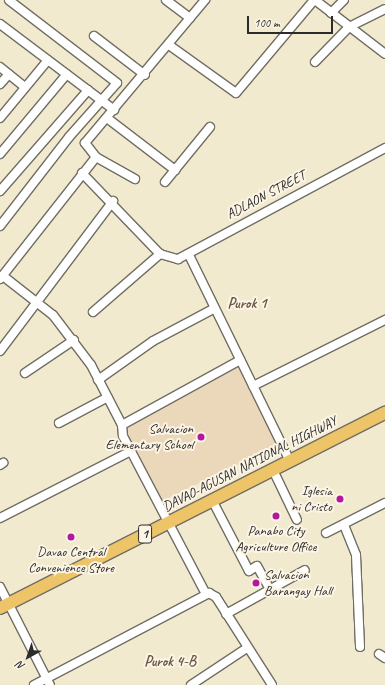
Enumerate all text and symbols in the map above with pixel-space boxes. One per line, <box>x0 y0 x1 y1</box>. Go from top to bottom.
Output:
scale bar <box>249 8 335 34</box>
text: 100 m <box>254 15 280 31</box>
street label: ADLAON STREET <box>223 167 309 223</box>
district label: Purok 1 <box>228 295 266 313</box>
street label: DAVAO-AGUSAN NATIONAL HIGHWAY <box>160 412 340 516</box>
place label: Salvacion Elementary School <box>106 421 193 454</box>
marker: Salvacion Elementary School <box>196 432 206 442</box>
place label: Iglesia ni Cristo <box>291 483 332 516</box>
marker: Iglesia ni Cristo <box>335 494 345 504</box>
marker: Panabo City Agriculture Office <box>271 511 281 521</box>
road number: 1 <box>138 523 152 545</box>
place label: Panabo City Agriculture Office <box>236 523 316 556</box>
marker: Davao Central Convenience Store <box>66 532 76 542</box>
place label: Davao Central Convenience Store <box>28 544 114 576</box>
place label: Salvacion Barangay Hall <box>264 567 332 600</box>
marker: Salvacion Barangay Hall <box>251 578 261 588</box>
north arrow <box>8 637 48 677</box>
district label: Purok 4-B <box>144 653 196 671</box>
text: N <box>13 659 27 674</box>

